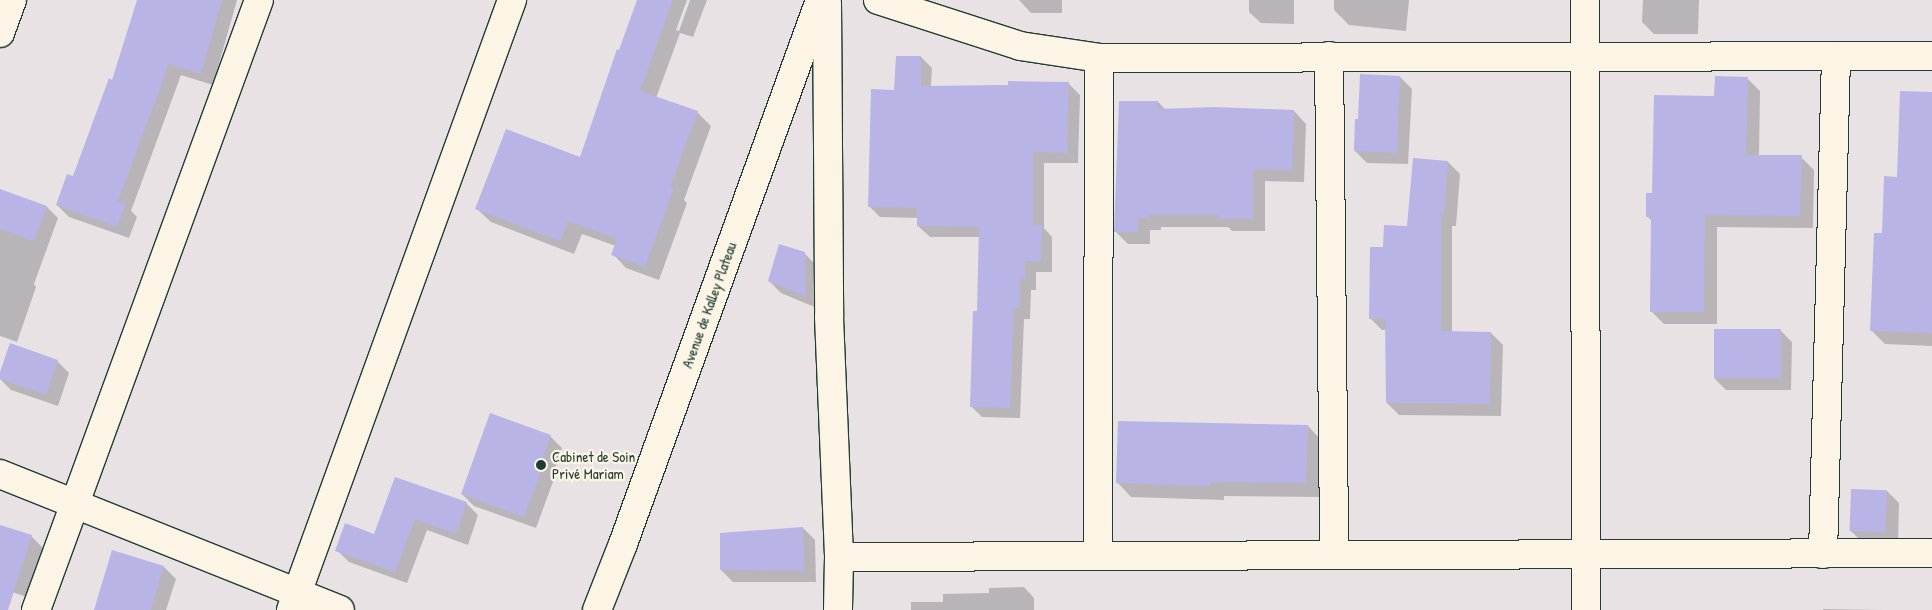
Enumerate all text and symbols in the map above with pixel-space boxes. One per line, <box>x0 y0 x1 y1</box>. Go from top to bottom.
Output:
street label: Avenue de Kalley Plateau <box>678 240 740 370</box>
place label: Cabinet de Soin Privé Mariam <box>552 447 635 482</box>
marker: Cabinet de Soin Privé Mariam <box>534 458 548 472</box>

